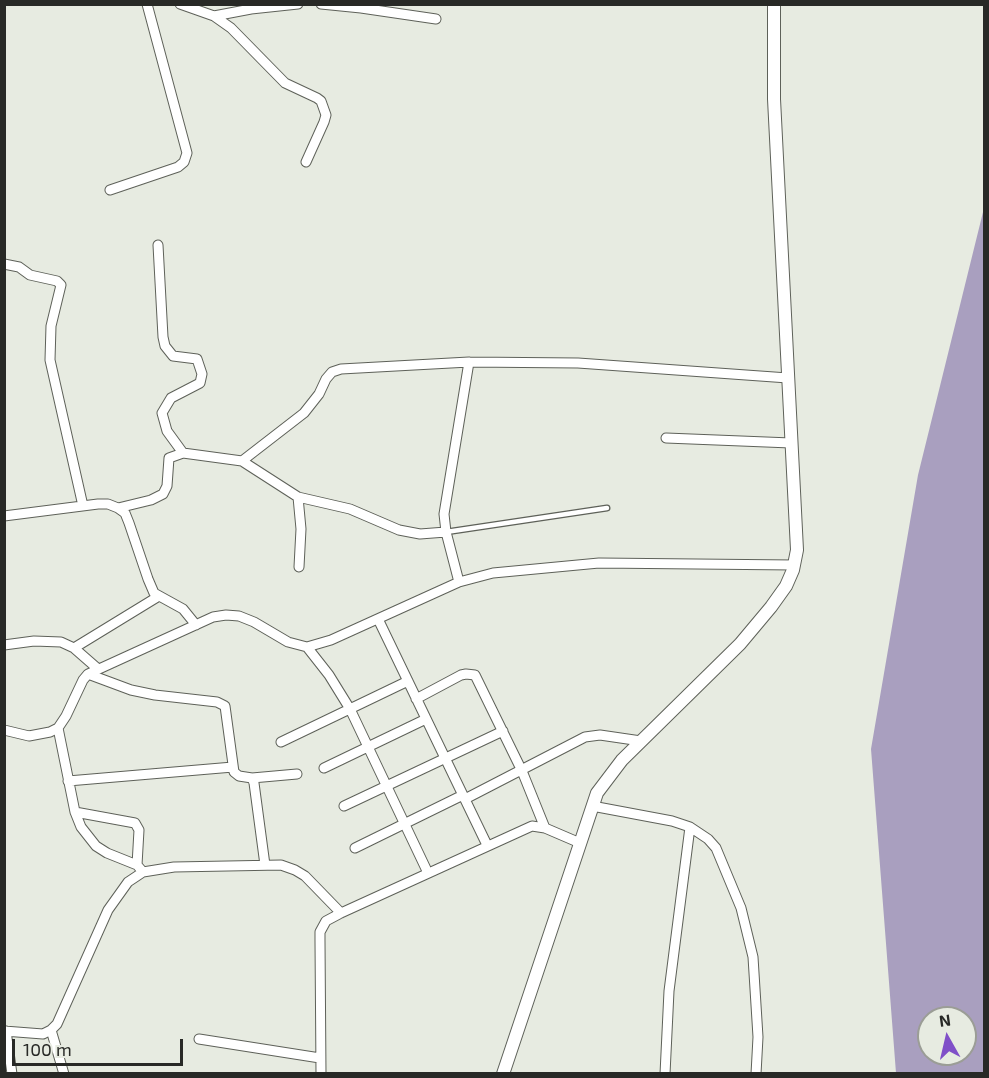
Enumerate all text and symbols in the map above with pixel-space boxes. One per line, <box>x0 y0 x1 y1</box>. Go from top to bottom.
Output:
north arrow <box>917 1006 977 1066</box>
text: N <box>938 1009 952 1030</box>
scale bar <box>15 1027 186 1065</box>
text: 100 m <box>23 1038 72 1060</box>

